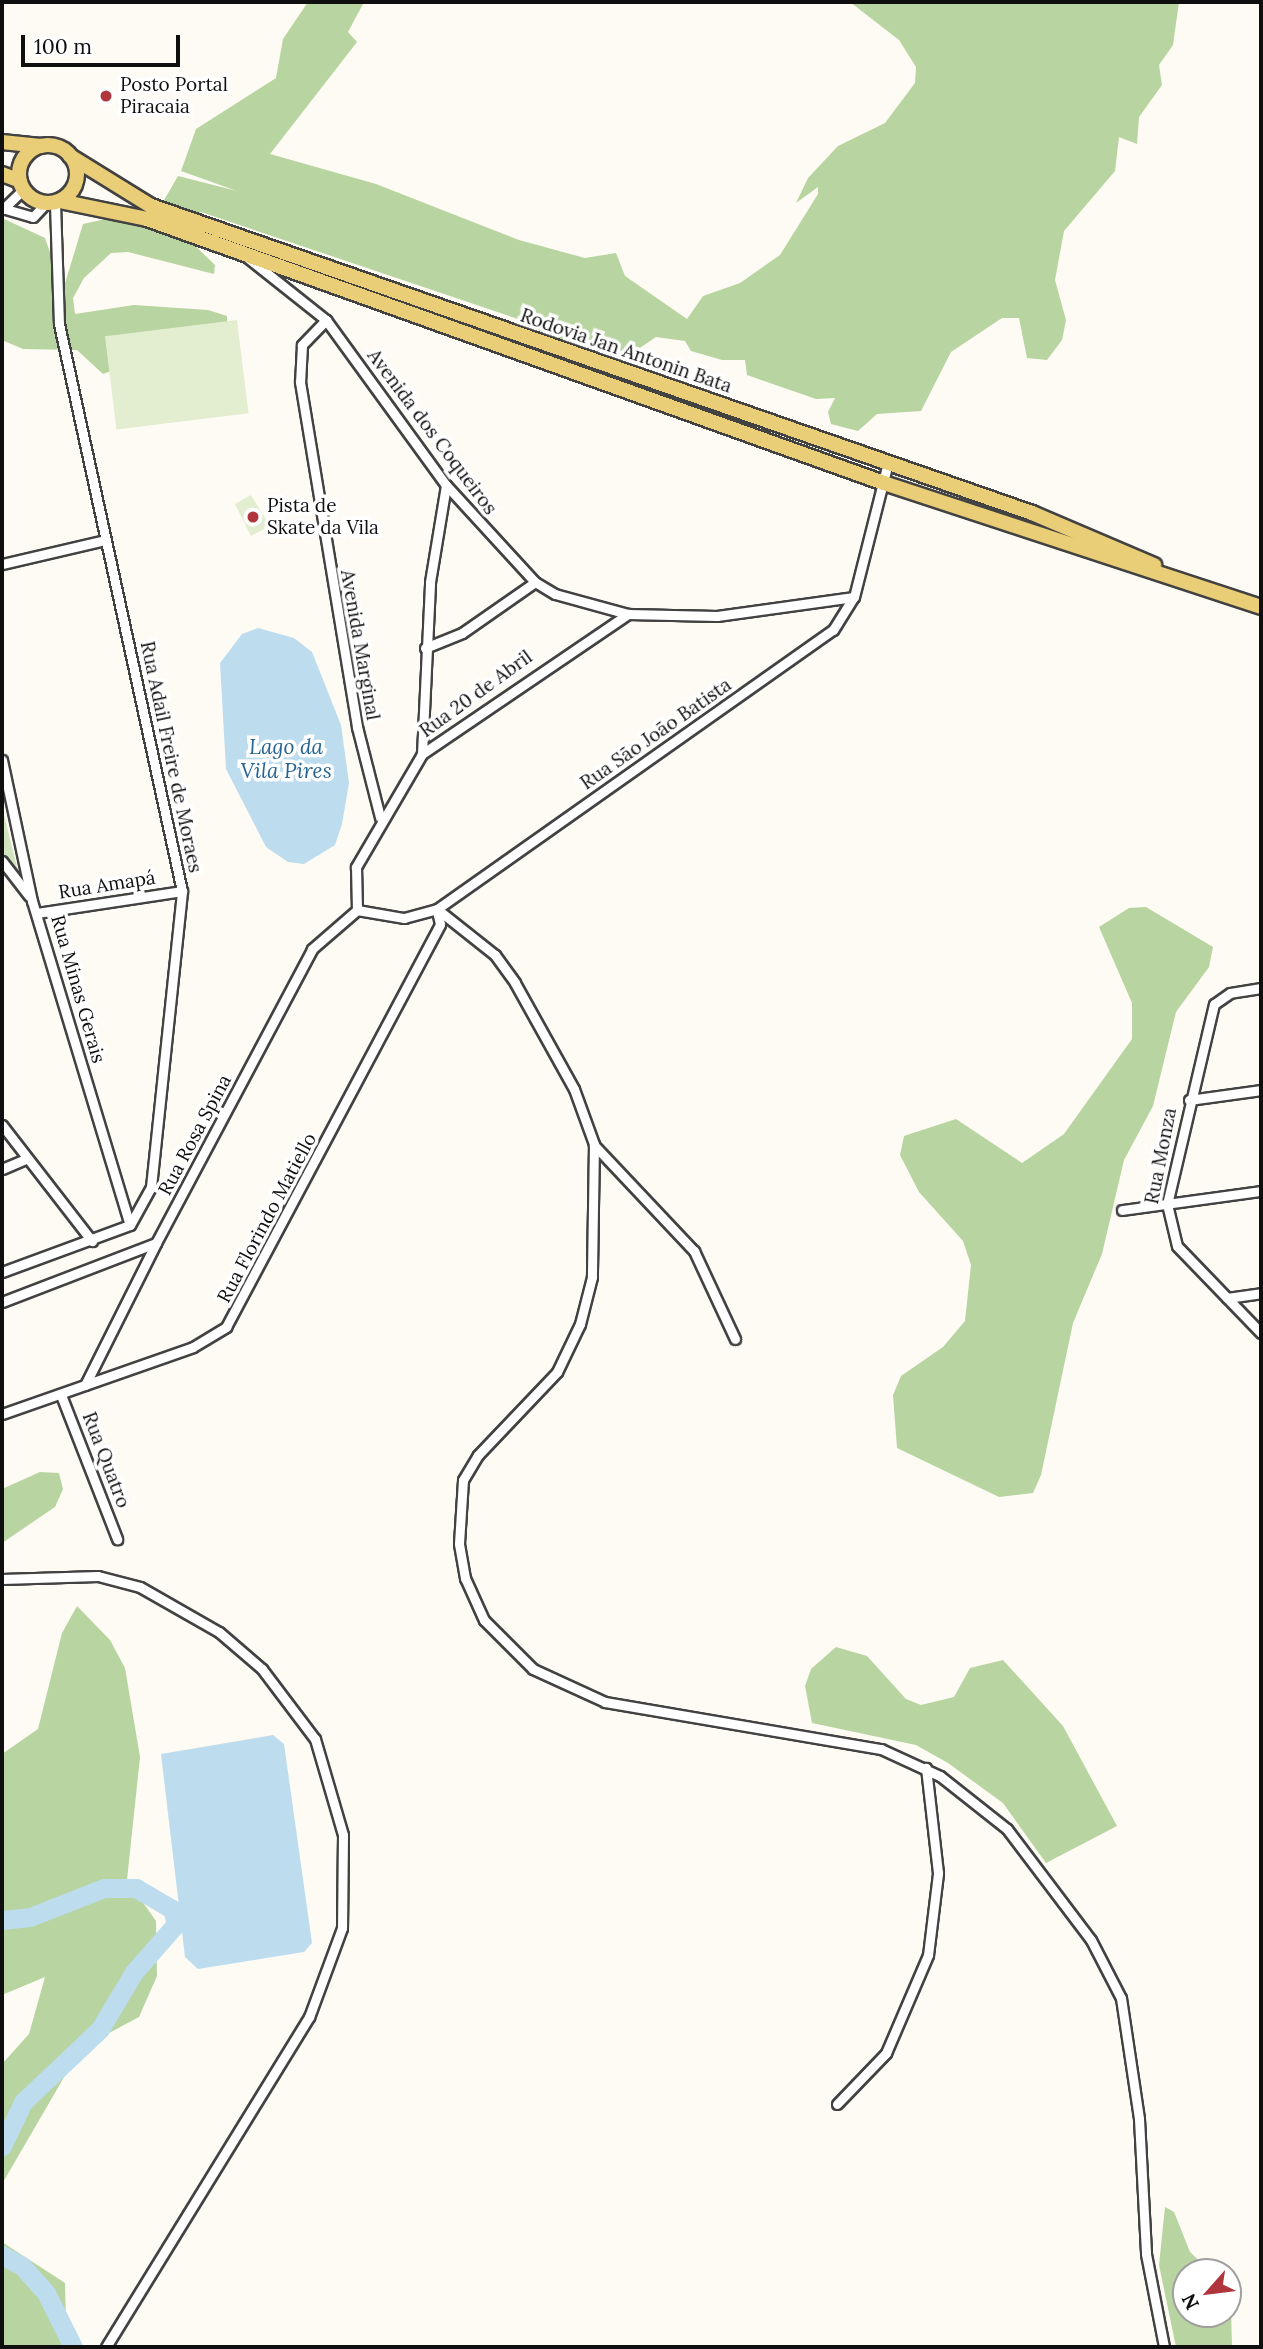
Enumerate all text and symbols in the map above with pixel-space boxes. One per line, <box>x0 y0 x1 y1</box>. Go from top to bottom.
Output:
scale bar <box>24 21 184 65</box>
text: 100 m <box>34 33 92 60</box>
place label: Posto Portal Piracaia <box>120 74 228 118</box>
marker: Posto Portal Piracaia <box>98 88 114 104</box>
street label: Rodovia Jan Antonin Bata <box>517 304 735 398</box>
street label: Avenida dos Coqueiros <box>362 345 502 519</box>
place label: Pista de Skate da Vila <box>267 495 379 539</box>
marker: Pista de Skate da Vila <box>245 509 261 525</box>
street label: Avenida Marginal <box>336 568 384 722</box>
street label: Rua Adail Freire de Moraes <box>135 639 207 875</box>
street label: Rua 20 de Abril <box>415 646 537 742</box>
street label: Rua São João Batista <box>576 673 736 795</box>
water label: Lago da Vila Pires <box>240 734 332 784</box>
street label: Rua Amapá <box>57 866 157 904</box>
street label: Rua Minas Gerais <box>46 912 110 1066</box>
street label: Rua Rosa Spina <box>154 1071 236 1199</box>
street label: Rua Monza <box>1141 1106 1181 1206</box>
street label: Rua Florindo Matiello <box>213 1129 321 1307</box>
street label: Rua Quatro <box>77 1409 135 1511</box>
north arrow <box>1172 2258 1242 2328</box>
text: N <box>1176 2290 1204 2314</box>

